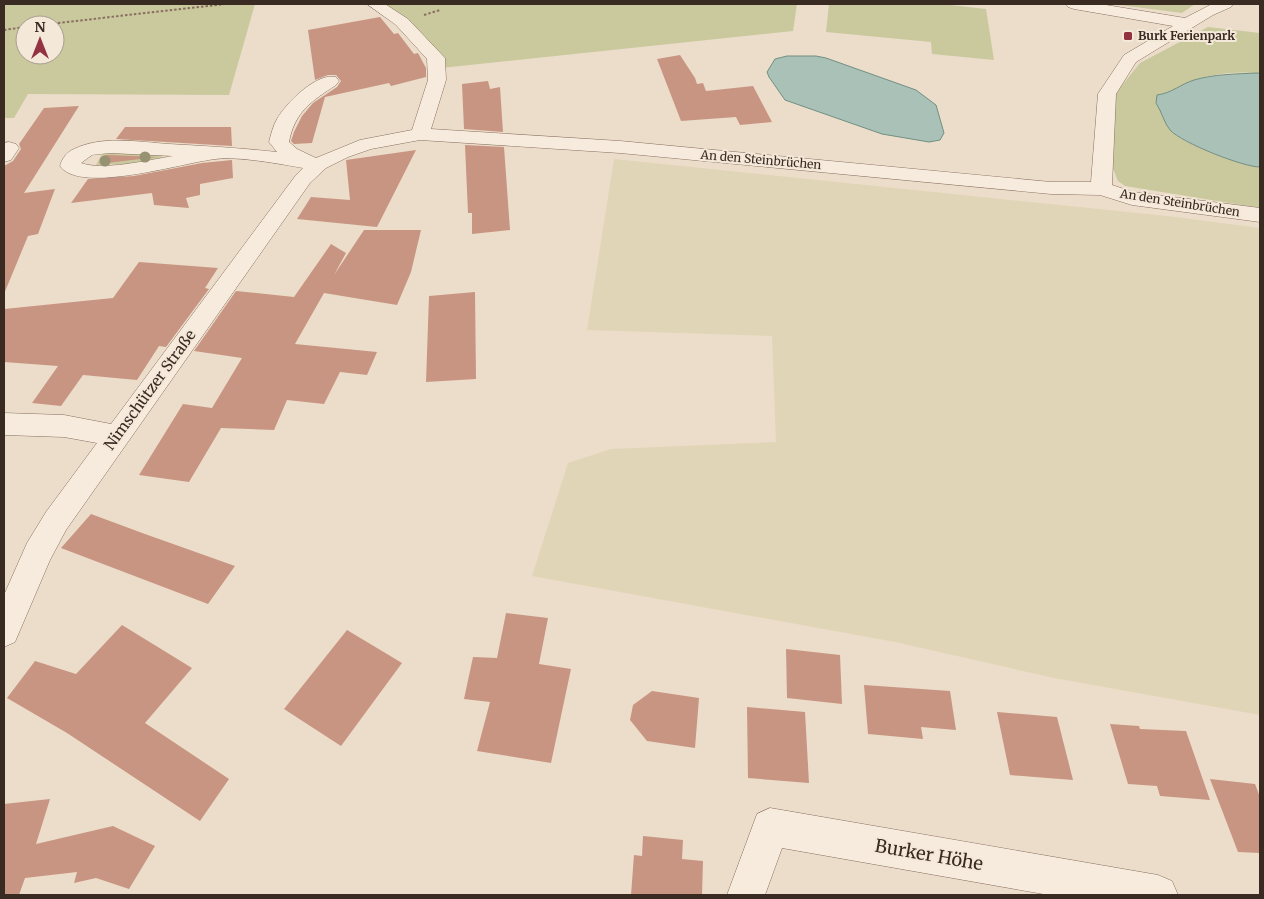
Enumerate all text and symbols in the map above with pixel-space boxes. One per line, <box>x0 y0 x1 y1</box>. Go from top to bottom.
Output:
north arrow <box>15 15 65 65</box>
text: N <box>34 18 46 36</box>
place label: Burk Ferienpark <box>1138 28 1235 43</box>
marker: Burk Ferienpark <box>1122 30 1134 42</box>
street label: An den Steinbrüchen <box>699 147 822 172</box>
street label: An den Steinbrüchen <box>1118 185 1241 219</box>
street label: Nimschützer Straße <box>100 326 200 454</box>
street label: Burker Höhe <box>873 834 985 875</box>

